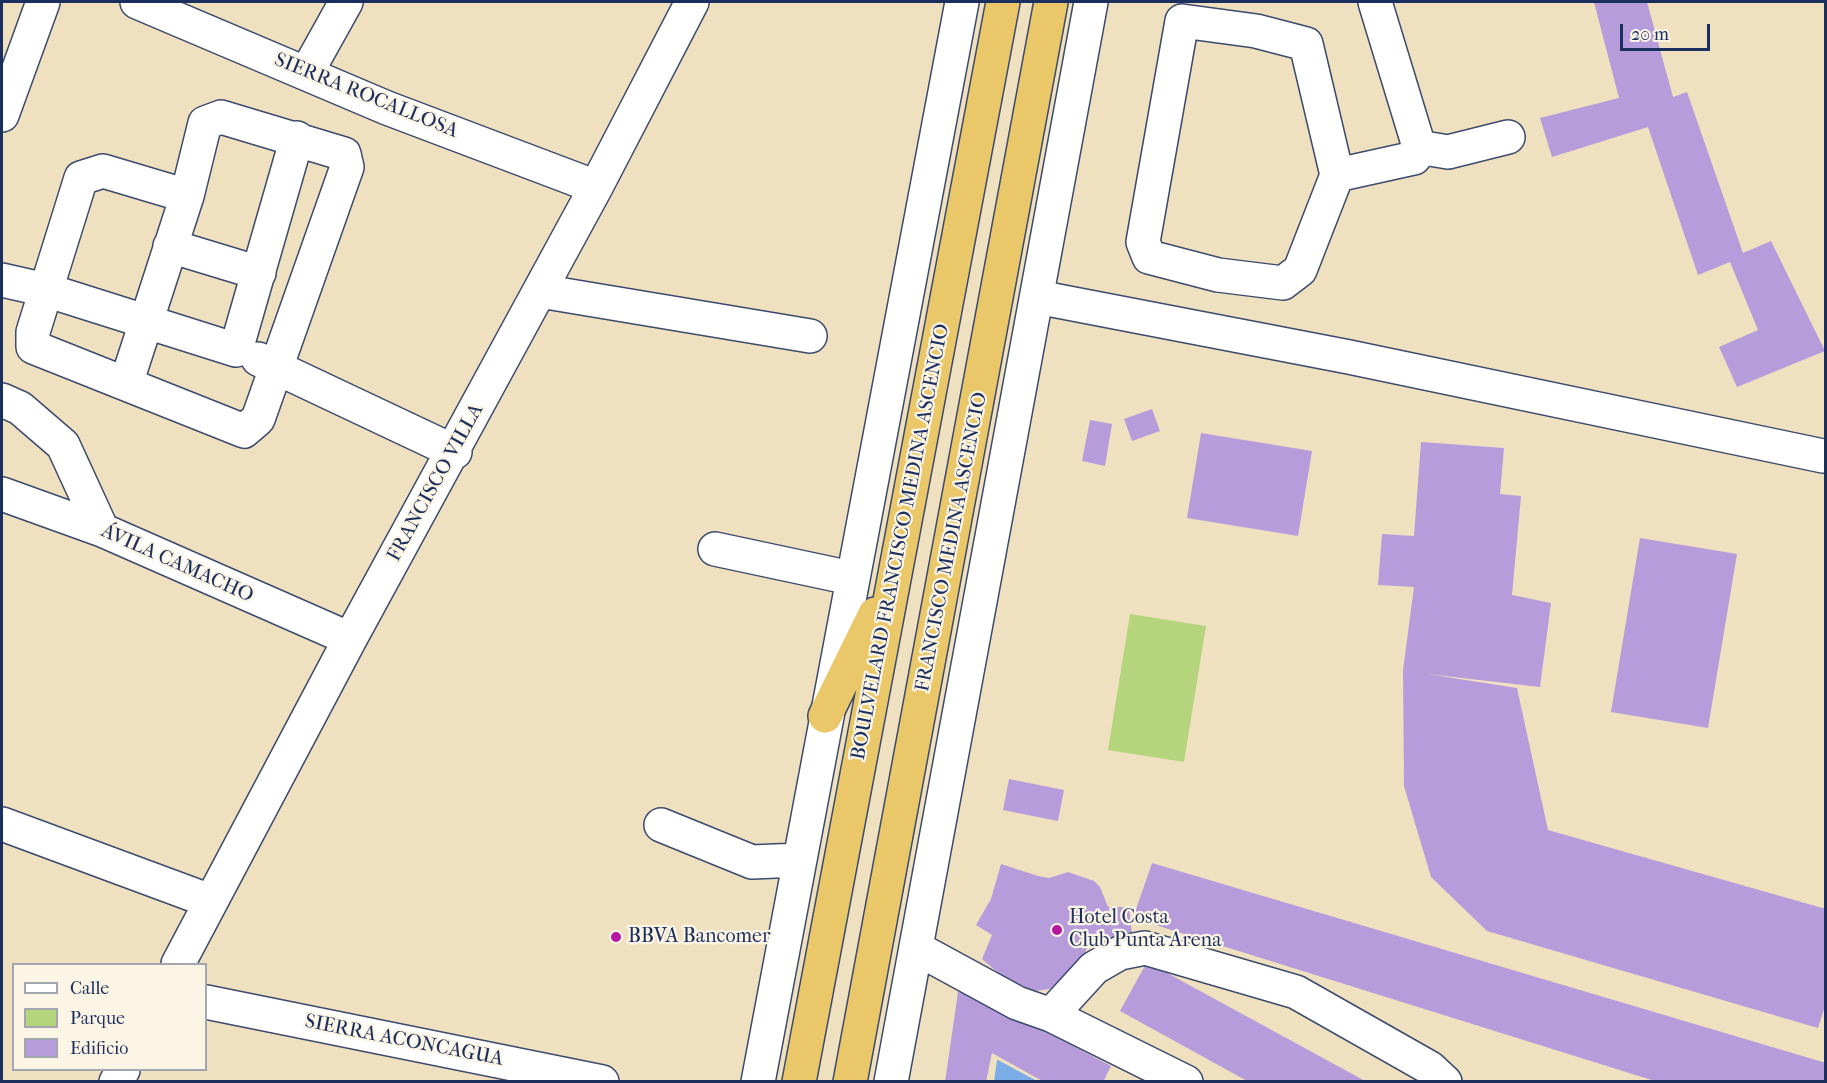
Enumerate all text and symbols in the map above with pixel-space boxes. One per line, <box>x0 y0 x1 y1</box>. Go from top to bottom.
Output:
scale bar <box>1623 12 1713 50</box>
text: 20 m <box>1631 24 1669 45</box>
street label: SIERRA ROCALLOSA <box>271 48 461 144</box>
street label: BOULVELARD FRANCISCO MEDINA ASCENCIO <box>847 322 955 762</box>
street label: FRANCISCO MEDINA ASCENCIO <box>911 390 993 694</box>
street label: FRANCISCO VILLA <box>383 400 489 566</box>
street label: ÁVILA CAMACHO <box>97 520 257 608</box>
place label: Hotel Costa Club Punta Arena <box>1069 906 1221 953</box>
marker: Hotel Costa Club Punta Arena <box>1050 923 1064 937</box>
place label: BBVA Bancomer <box>628 925 770 949</box>
marker: BBVA Bancomer <box>609 930 623 944</box>
legend <box>12 963 207 1071</box>
text: Calle <box>70 978 109 999</box>
text: Parque <box>70 1008 125 1029</box>
street label: SIERRA ACONCAGUA <box>303 1010 505 1072</box>
text: Edificio <box>70 1038 128 1059</box>

